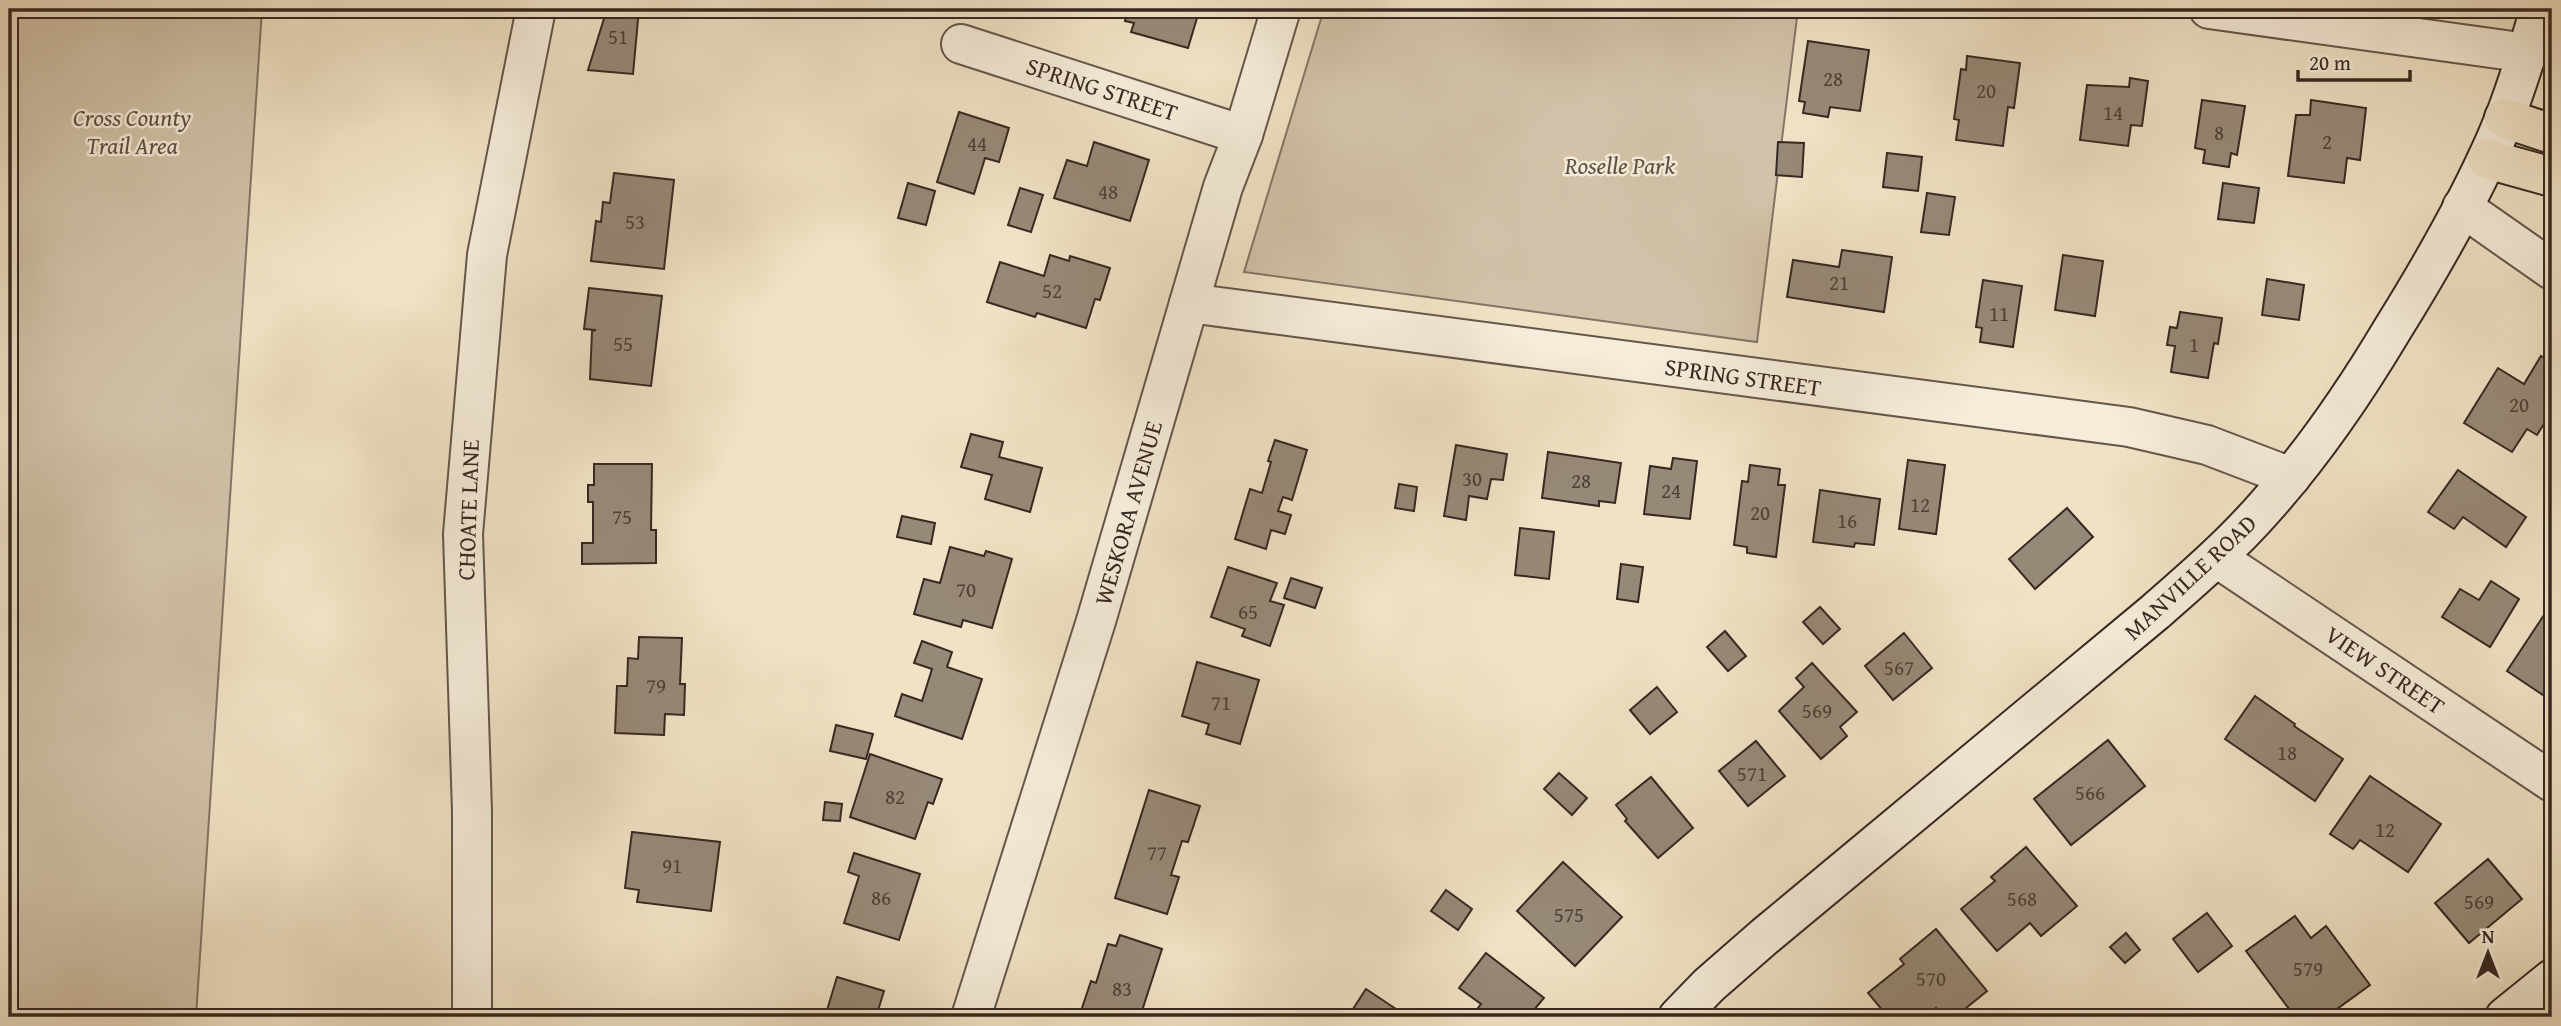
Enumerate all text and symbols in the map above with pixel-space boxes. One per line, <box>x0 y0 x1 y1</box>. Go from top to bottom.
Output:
house number: 51 <box>608 21 628 52</box>
scale bar <box>2298 38 2410 82</box>
text: 20 m <box>2309 47 2351 78</box>
street label: SPRING STREET <box>1022 48 1182 130</box>
house number: 28 <box>1823 63 1843 94</box>
house number: 20 <box>1976 75 1996 106</box>
house number: 14 <box>2103 97 2123 128</box>
park label: Cross County Trail Area <box>73 100 191 163</box>
house number: 8 <box>2214 117 2224 148</box>
house number: 2 <box>2322 126 2332 157</box>
house number: 44 <box>967 128 987 159</box>
park label: Roselle Park <box>1564 148 1675 183</box>
house number: 48 <box>1098 176 1118 207</box>
house number: 53 <box>625 206 645 237</box>
house number: 21 <box>1829 267 1849 298</box>
house number: 52 <box>1042 275 1062 306</box>
house number: 11 <box>1989 298 2009 329</box>
house number: 55 <box>613 328 633 359</box>
house number: 1 <box>2189 329 2199 360</box>
street label: SPRING STREET <box>1662 349 1824 405</box>
house number: 20 <box>2509 389 2529 420</box>
street label: WESKORA AVENUE <box>1085 417 1171 609</box>
street label: CHOATE LANE <box>448 439 488 581</box>
house number: 30 <box>1462 463 1482 494</box>
house number: 28 <box>1571 465 1591 496</box>
house number: 24 <box>1661 475 1681 506</box>
house number: 12 <box>1910 489 1930 520</box>
house number: 20 <box>1750 497 1770 528</box>
house number: 75 <box>612 501 632 532</box>
house number: 16 <box>1837 505 1857 536</box>
street label: MANVILLE ROAD <box>2116 506 2264 648</box>
house number: 70 <box>956 574 976 605</box>
house number: 65 <box>1238 596 1258 627</box>
street label: VIEW STREET <box>2318 617 2452 723</box>
house number: 567 <box>1884 652 1914 683</box>
house number: 79 <box>646 670 666 701</box>
house number: 71 <box>1211 687 1231 718</box>
house number: 569 <box>1802 695 1832 726</box>
house number: 18 <box>2277 737 2297 768</box>
house number: 571 <box>1737 758 1767 789</box>
house number: 566 <box>2075 777 2105 808</box>
house number: 82 <box>885 781 905 812</box>
house number: 12 <box>2375 814 2395 845</box>
house number: 77 <box>1147 837 1167 868</box>
house number: 91 <box>662 850 682 881</box>
house number: 86 <box>871 882 891 913</box>
house number: 568 <box>2007 883 2037 914</box>
house number: 569 <box>2464 886 2494 917</box>
house number: 575 <box>1554 899 1584 930</box>
north arrow <box>2452 918 2522 988</box>
text: N <box>2482 922 2495 950</box>
house number: 579 <box>2293 953 2323 984</box>
house number: 570 <box>1916 963 1946 994</box>
house number: 83 <box>1112 973 1132 1004</box>

